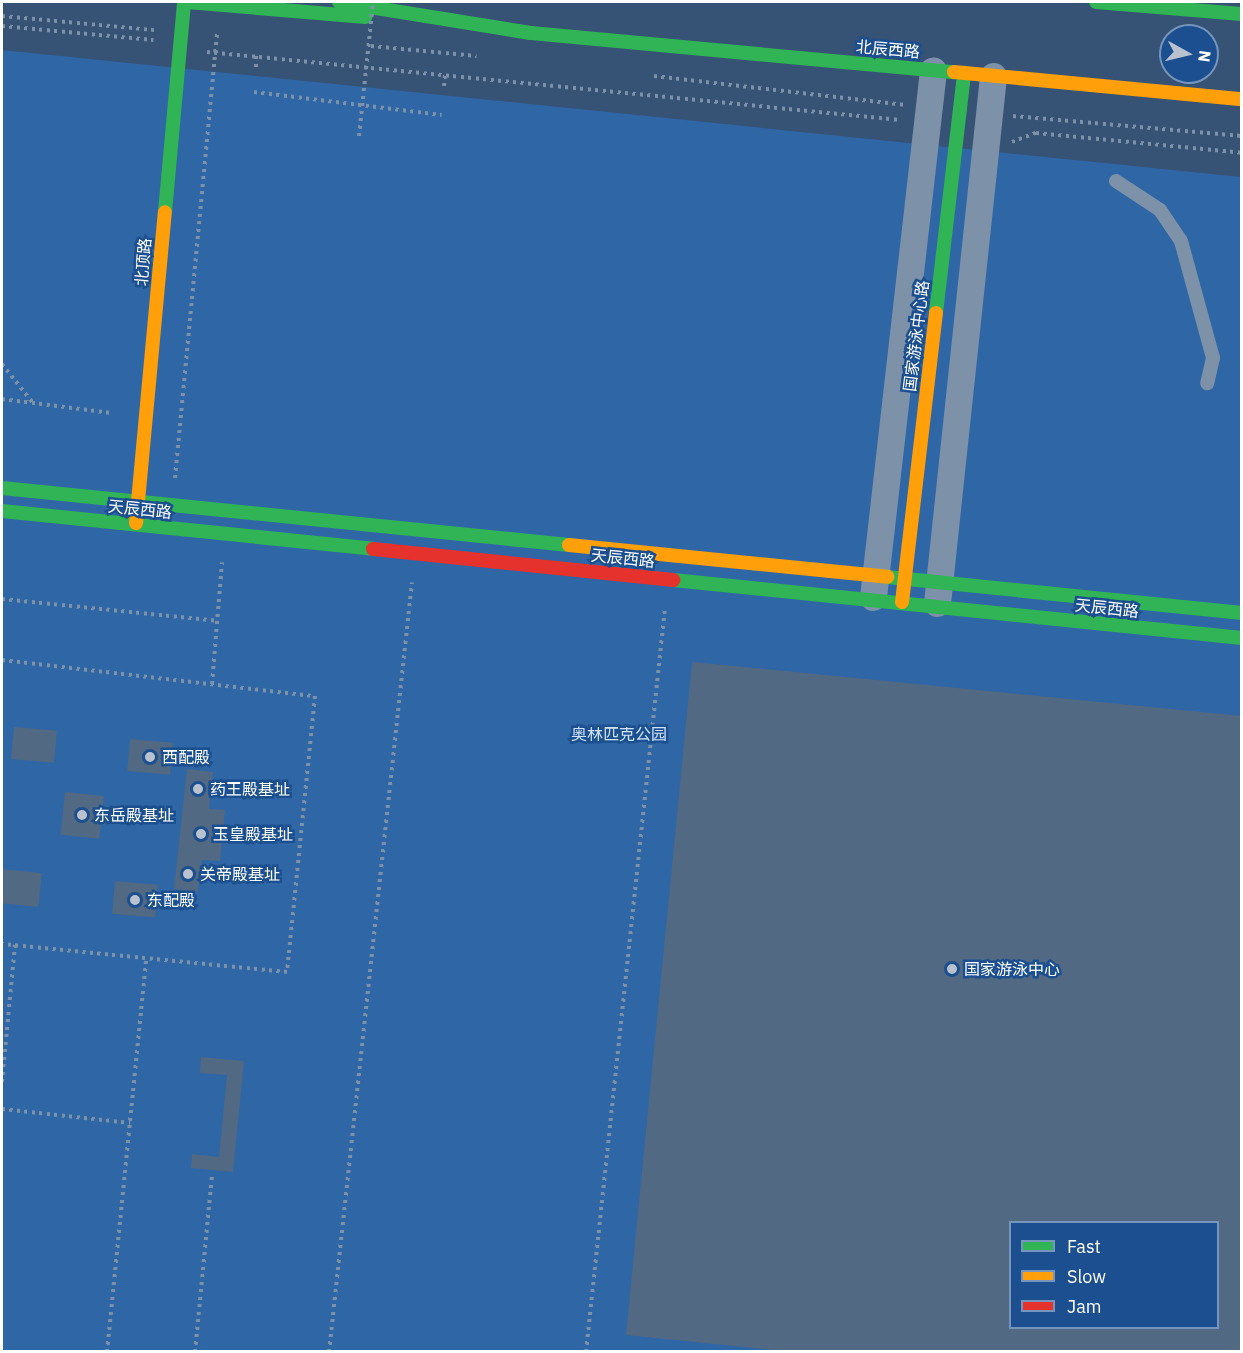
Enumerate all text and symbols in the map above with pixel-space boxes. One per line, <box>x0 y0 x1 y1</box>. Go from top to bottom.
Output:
north arrow <box>1159 24 1219 84</box>
street label: 北辰西路 <box>855 37 921 61</box>
text: N <box>1194 49 1216 63</box>
street label: 北顶路 <box>131 237 155 287</box>
street label: 国家游泳中心路 <box>900 279 932 393</box>
street label: 天辰西路 <box>107 496 173 522</box>
street label: 天辰西路 <box>590 545 656 571</box>
street label: 天辰西路 <box>1074 595 1140 621</box>
park label: 奥林匹克公园 <box>571 724 667 744</box>
place label: 西配殿 <box>162 747 210 767</box>
marker: 西配殿 <box>143 750 157 764</box>
place label: 药王殿基址 <box>210 779 290 799</box>
marker: 药王殿基址 <box>191 782 205 796</box>
place label: 东岳殿基址 <box>94 805 174 825</box>
marker: 东岳殿基址 <box>75 808 89 822</box>
place label: 玉皇殿基址 <box>213 824 293 844</box>
marker: 玉皇殿基址 <box>194 827 208 841</box>
place label: 关帝殿基址 <box>200 864 280 884</box>
marker: 关帝殿基址 <box>181 867 195 881</box>
place label: 东配殿 <box>147 890 195 910</box>
marker: 东配殿 <box>128 893 142 907</box>
place label: 国家游泳中心 <box>964 959 1060 979</box>
marker: 国家游泳中心 <box>945 962 959 976</box>
legend <box>1009 1221 1219 1329</box>
text: Fast <box>1067 1235 1101 1258</box>
text: Slow <box>1067 1265 1106 1288</box>
text: Jam <box>1067 1295 1102 1318</box>

